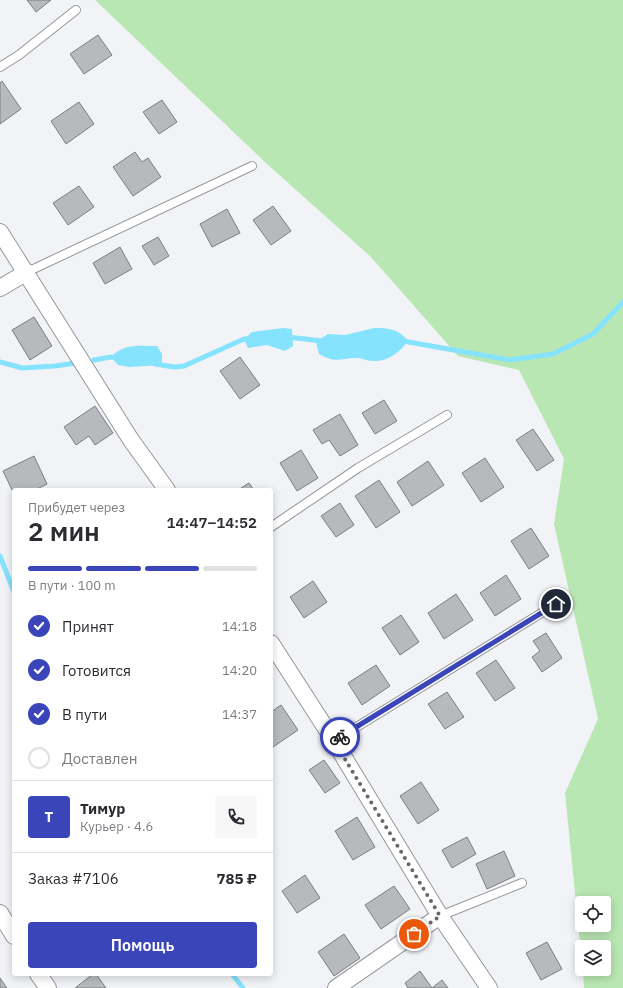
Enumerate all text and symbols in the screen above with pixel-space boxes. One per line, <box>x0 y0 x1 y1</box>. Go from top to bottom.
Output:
text: Прибудет через <box>28 499 125 516</box>
text: 14:47–14:52 <box>167 513 257 532</box>
text: 2 мин <box>28 514 100 548</box>
text: В пути · 100 m <box>28 577 116 594</box>
pin <box>539 587 573 621</box>
icon: home <box>545 593 567 615</box>
icon: check <box>28 615 50 637</box>
text: Принят <box>62 617 114 636</box>
text: 14:18 <box>222 618 257 635</box>
icon: check <box>28 659 50 681</box>
text: Готовится <box>62 661 131 680</box>
text: 14:20 <box>222 662 257 679</box>
icon: check <box>28 703 50 725</box>
text: В пути <box>62 705 107 724</box>
text: 14:37 <box>222 706 257 723</box>
courier <box>320 717 360 757</box>
icon: bike <box>329 726 351 748</box>
text: Доставлен <box>62 749 138 768</box>
button: phone <box>215 796 257 838</box>
text: Тимур <box>80 799 125 818</box>
text: Т <box>45 807 53 826</box>
text: Курьер · 4.6 <box>80 818 153 835</box>
text: Заказ #7106 <box>28 869 119 888</box>
text: 785 ₽ <box>217 869 257 888</box>
map controls <box>575 896 611 976</box>
button: locate <box>575 896 611 932</box>
pin <box>397 917 431 951</box>
button: Помощь <box>28 922 257 968</box>
icon: bag <box>403 923 425 945</box>
button: layers <box>575 940 611 976</box>

